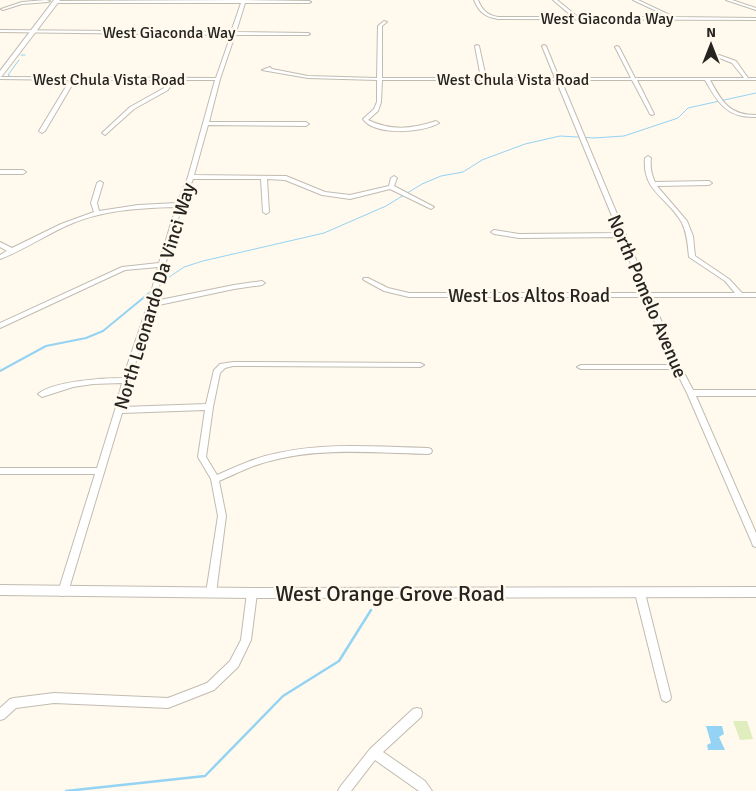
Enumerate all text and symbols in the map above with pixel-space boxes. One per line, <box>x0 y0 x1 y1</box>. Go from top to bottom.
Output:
street label: West Giaconda Way <box>541 9 674 29</box>
north arrow <box>686 20 736 70</box>
street label: West Giaconda Way <box>103 23 236 43</box>
text: N <box>706 24 716 41</box>
street label: West Chula Vista Road <box>33 70 185 90</box>
street label: West Chula Vista Road <box>437 70 589 90</box>
street label: North Leonardo Da Vinci Way <box>109 180 201 413</box>
street label: North Pomelo Avenue <box>602 211 692 382</box>
street label: West Los Altos Road <box>448 284 610 308</box>
street label: West Orange Grove Road <box>275 580 505 607</box>

